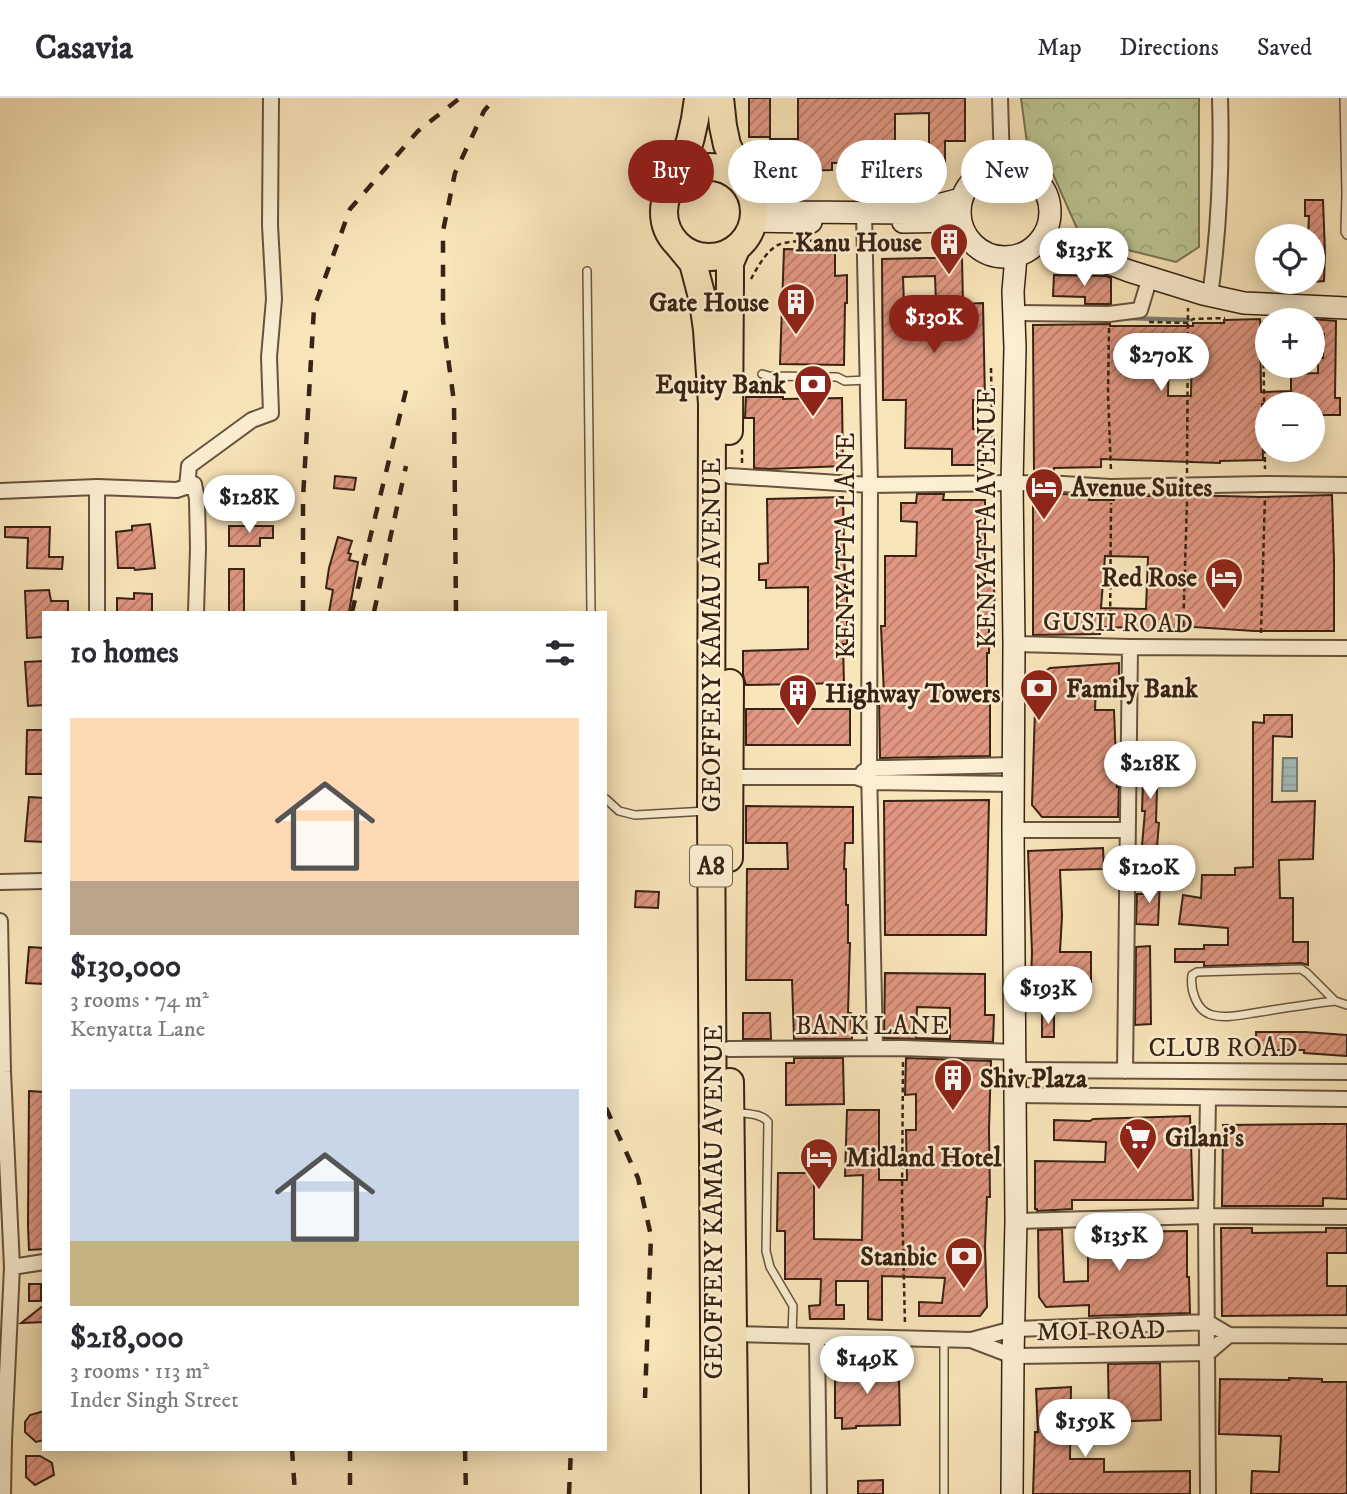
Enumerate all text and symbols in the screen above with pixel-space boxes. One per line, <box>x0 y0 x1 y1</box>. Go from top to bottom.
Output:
text: Casavia <box>35 28 133 69</box>
text: Map <box>1037 33 1082 63</box>
text: Directions <box>1120 33 1219 63</box>
text: Saved <box>1257 33 1312 63</box>
chip: Buy <box>628 140 714 203</box>
chip: Rent <box>728 140 822 203</box>
chip: Filters <box>836 140 947 203</box>
chip: New <box>961 140 1053 203</box>
building icon: Kanu House <box>928 221 970 276</box>
map controls <box>1255 224 1325 462</box>
button: locate <box>1255 224 1325 294</box>
place label: Kanu House <box>795 227 922 260</box>
pin: $135K <box>1035 228 1133 288</box>
text: $135K <box>1055 236 1113 265</box>
building icon: Gate House <box>775 281 817 336</box>
place label: Gate House <box>649 287 769 320</box>
pin: $130K <box>885 296 983 355</box>
text: $130K <box>905 303 963 332</box>
button: + <box>1255 308 1325 378</box>
pin: $270K <box>1112 334 1210 393</box>
text: $270K <box>1129 341 1193 370</box>
bank icon: Equity Bank <box>792 363 834 418</box>
place label: Equity Bank <box>655 369 787 402</box>
street label: KENYATTA AVENUE <box>971 387 1004 649</box>
button: − <box>1255 392 1325 462</box>
street label: KENYATTA LANE <box>830 433 863 659</box>
street label: GEOFFERY KAMAU AVENUE <box>696 458 729 812</box>
hotel icon: Avenue Suites <box>1023 466 1065 521</box>
place label: Avenue Suites <box>1070 472 1212 505</box>
pin: $128K <box>200 476 298 535</box>
text: $128K <box>219 483 279 512</box>
hotel icon: Red Rose <box>1203 556 1245 611</box>
place label: Red Rose <box>1101 562 1197 595</box>
street label: GUSII ROAD <box>1043 606 1193 641</box>
icon: filters <box>541 634 579 672</box>
text: 10 homes <box>70 635 179 672</box>
bank icon: Family Bank <box>1018 667 1060 722</box>
building icon: Highway Towers <box>777 672 819 727</box>
place label: Family Bank <box>1066 673 1199 706</box>
place label: Highway Towers <box>825 678 1001 711</box>
pin: $218K <box>1101 742 1199 801</box>
text: $218K <box>1120 749 1180 778</box>
icon: home <box>262 763 388 889</box>
road number: A8 <box>690 846 732 886</box>
pin: $120K <box>1100 846 1198 905</box>
text: $120K <box>1119 853 1179 882</box>
text: $130,000 <box>70 949 181 986</box>
pin: $193K <box>999 967 1097 1026</box>
text: $193K <box>1019 974 1077 1003</box>
text: 3 rooms · 74 m² <box>70 986 209 1015</box>
street label: BANK LANE <box>795 1010 949 1043</box>
text: Kenyatta Lane <box>70 1015 205 1044</box>
street label: GEOFFERY KAMAU AVENUE <box>698 1025 731 1379</box>
street label: CLUB ROAD <box>1148 1032 1298 1065</box>
building icon: Shiv Plaza <box>932 1057 974 1112</box>
place label: Shiv Plaza <box>980 1063 1088 1096</box>
supermarket icon: Gilani's <box>1117 1116 1159 1171</box>
place label: Gilani's <box>1165 1122 1244 1155</box>
icon: home <box>262 1134 388 1260</box>
hotel icon: Midland Hotel <box>798 1136 840 1191</box>
place label: Midland Hotel <box>846 1142 1003 1175</box>
pin: $135K <box>1070 1214 1168 1273</box>
text: $135K <box>1090 1221 1148 1250</box>
bank icon: Stanbic <box>943 1235 985 1290</box>
place label: Stanbic <box>860 1241 937 1274</box>
street label: MOI ROAD <box>1036 1314 1166 1349</box>
text: $218,000 <box>70 1320 184 1357</box>
pin: $149K <box>818 1336 916 1396</box>
text: $149K <box>836 1344 898 1373</box>
text: 3 rooms · 113 m² <box>70 1357 209 1386</box>
text: Inder Singh Street <box>70 1386 239 1415</box>
pin: $159K <box>1036 1400 1134 1459</box>
text: $159K <box>1055 1407 1115 1436</box>

